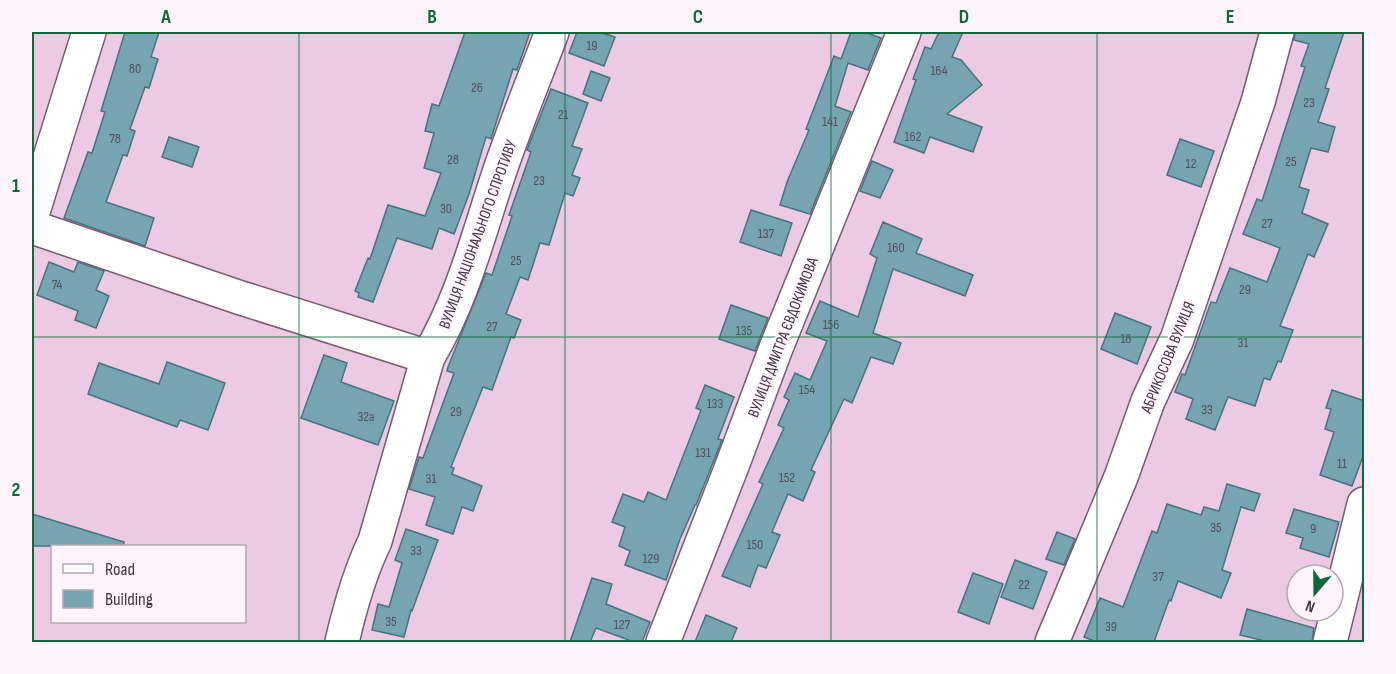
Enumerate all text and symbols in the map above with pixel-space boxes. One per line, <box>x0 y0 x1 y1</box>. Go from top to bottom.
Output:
text: A <box>160 5 171 29</box>
text: B <box>427 5 437 29</box>
text: C <box>693 5 703 29</box>
text: D <box>959 5 969 29</box>
text: E <box>1226 5 1234 29</box>
house number: 19 <box>586 37 598 54</box>
house number: 80 <box>129 60 141 77</box>
house number: 164 <box>930 62 948 79</box>
house number: 26 <box>471 79 483 96</box>
house number: 23 <box>1303 94 1315 111</box>
house number: 21 <box>558 106 568 123</box>
house number: 141 <box>822 113 838 130</box>
house number: 162 <box>905 128 922 145</box>
house number: 78 <box>109 130 121 147</box>
street label: ВУЛИЦЯ НАЦІОНАЛЬНОГО СПРОТИВУ <box>435 137 522 332</box>
house number: 28 <box>447 151 459 168</box>
house number: 25 <box>1285 153 1297 170</box>
house number: 12 <box>1186 155 1197 172</box>
house number: 23 <box>533 172 545 189</box>
text: 1 <box>12 174 20 198</box>
house number: 30 <box>440 200 452 217</box>
house number: 27 <box>1261 215 1273 232</box>
house number: 137 <box>758 225 775 242</box>
house number: 160 <box>887 239 905 256</box>
house number: 25 <box>510 252 522 269</box>
street label: ВУЛИЦЯ ДМИТРА ЄВДОКИМОВА <box>744 255 823 420</box>
house number: 74 <box>52 276 63 293</box>
house number: 29 <box>1239 281 1251 298</box>
street label: АБРИКОСОВА ВУЛИЦЯ <box>1137 299 1199 417</box>
house number: 156 <box>823 316 839 333</box>
house number: 27 <box>486 318 498 335</box>
house number: 135 <box>736 322 753 339</box>
house number: 18 <box>1120 330 1132 347</box>
house number: 31 <box>1238 334 1248 351</box>
house number: 154 <box>799 381 815 398</box>
house number: 133 <box>707 395 723 412</box>
house number: 33 <box>1201 401 1213 418</box>
house number: 29 <box>450 403 462 420</box>
house number: 32а <box>357 408 375 425</box>
house number: 131 <box>695 444 711 461</box>
house number: 11 <box>1337 455 1347 472</box>
house number: 152 <box>779 469 795 486</box>
house number: 31 <box>426 470 436 487</box>
text: 2 <box>12 478 20 502</box>
house number: 35 <box>1210 519 1222 536</box>
house number: 9 <box>1310 520 1316 537</box>
house number: 150 <box>747 536 763 553</box>
house number: 33 <box>410 542 422 559</box>
legend <box>51 545 246 623</box>
house number: 129 <box>642 550 660 567</box>
text: Road <box>105 559 135 580</box>
north arrow <box>1285 563 1345 623</box>
house number: 37 <box>1152 568 1164 585</box>
house number: 22 <box>1018 576 1030 593</box>
text: Building <box>105 589 153 610</box>
text: N <box>1303 595 1318 616</box>
house number: 35 <box>385 613 397 630</box>
house number: 127 <box>614 616 631 633</box>
house number: 39 <box>1105 618 1117 635</box>

